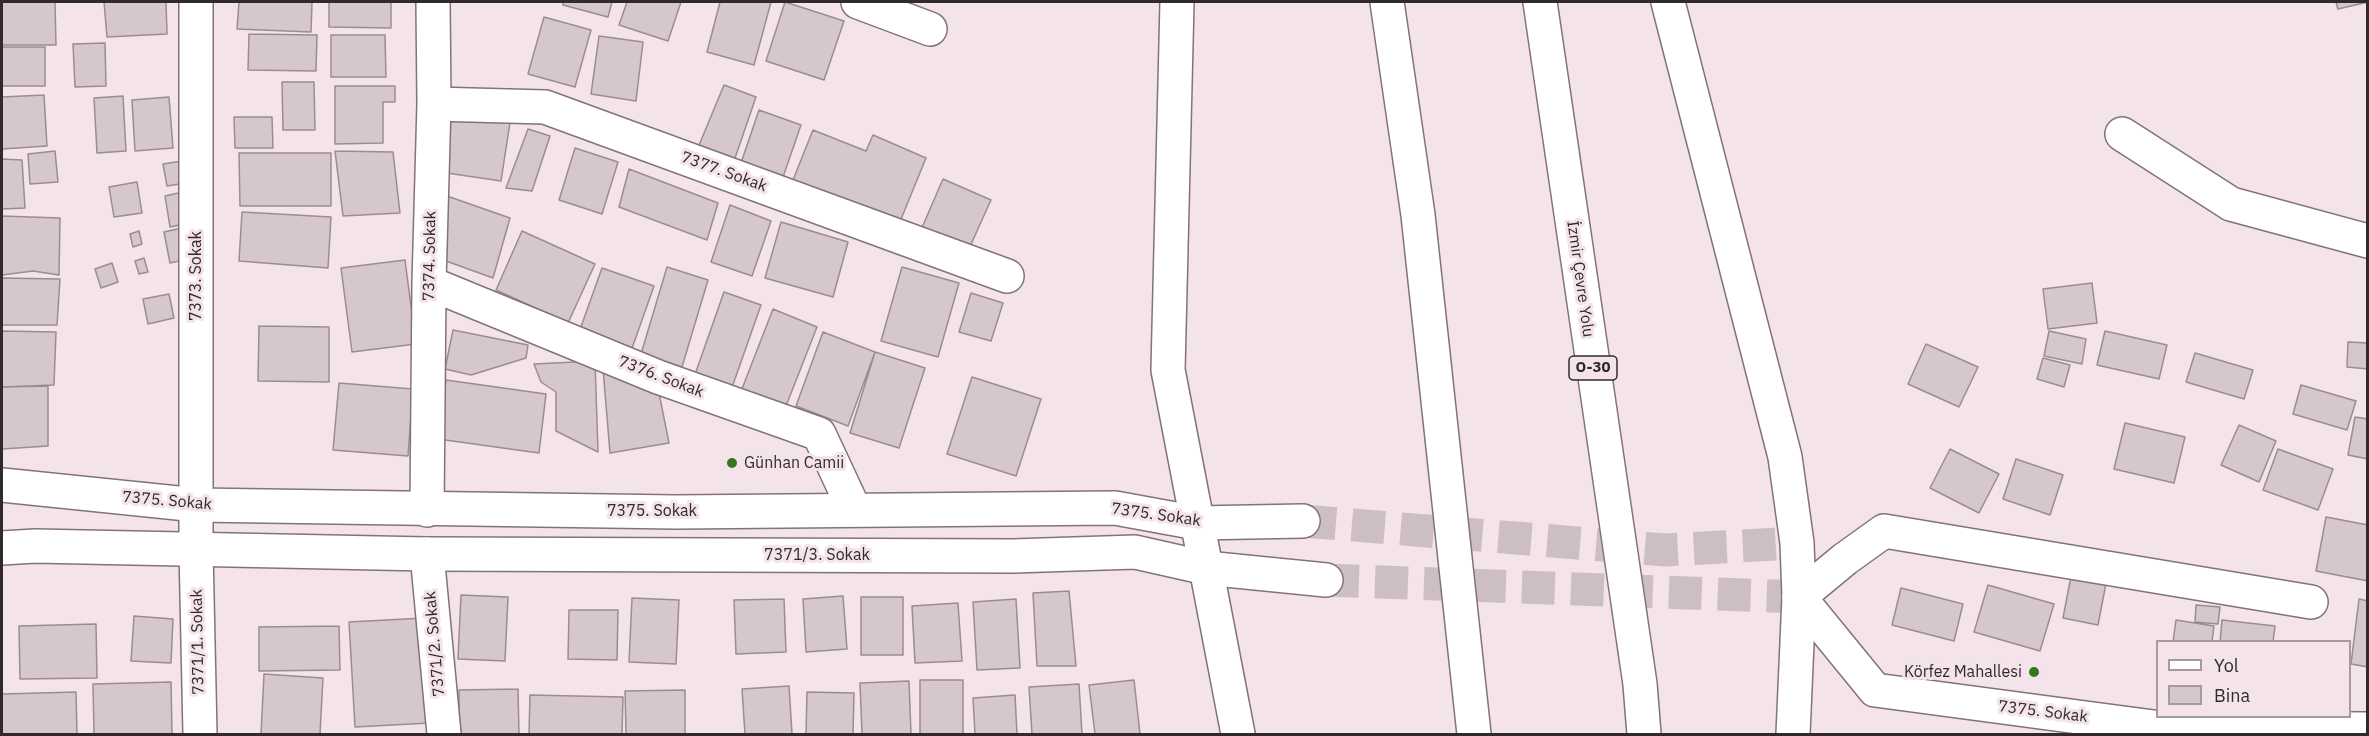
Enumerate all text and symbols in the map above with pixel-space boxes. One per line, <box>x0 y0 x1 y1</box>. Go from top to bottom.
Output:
street label: 7377. Sokak <box>678 148 770 196</box>
street label: 7374. Sokak <box>420 211 440 301</box>
street label: İzmir Çevre Yolu <box>1562 220 1598 338</box>
street label: 7373. Sokak <box>186 231 206 321</box>
street label: 7376. Sokak <box>615 352 707 402</box>
road number: O-30 <box>1569 356 1617 380</box>
place label: Günhan Camii <box>744 453 844 473</box>
marker: Günhan Camii <box>725 456 739 470</box>
street label: 7375. Sokak <box>121 488 213 514</box>
street label: 7375. Sokak <box>1110 499 1202 531</box>
street label: 7375. Sokak <box>607 501 697 521</box>
street label: 7371/3. Sokak <box>764 545 870 565</box>
street label: 7371/1. Sokak <box>187 589 209 695</box>
street label: 7371/2. Sokak <box>421 590 449 698</box>
legend <box>2156 640 2351 718</box>
text: Yol <box>2214 654 2239 677</box>
place label: Körfez Mahallesi <box>1904 662 2022 682</box>
marker: Körfez Mahallesi <box>2027 665 2041 679</box>
text: Bina <box>2214 684 2250 707</box>
street label: 7375. Sokak <box>1997 697 2089 727</box>

